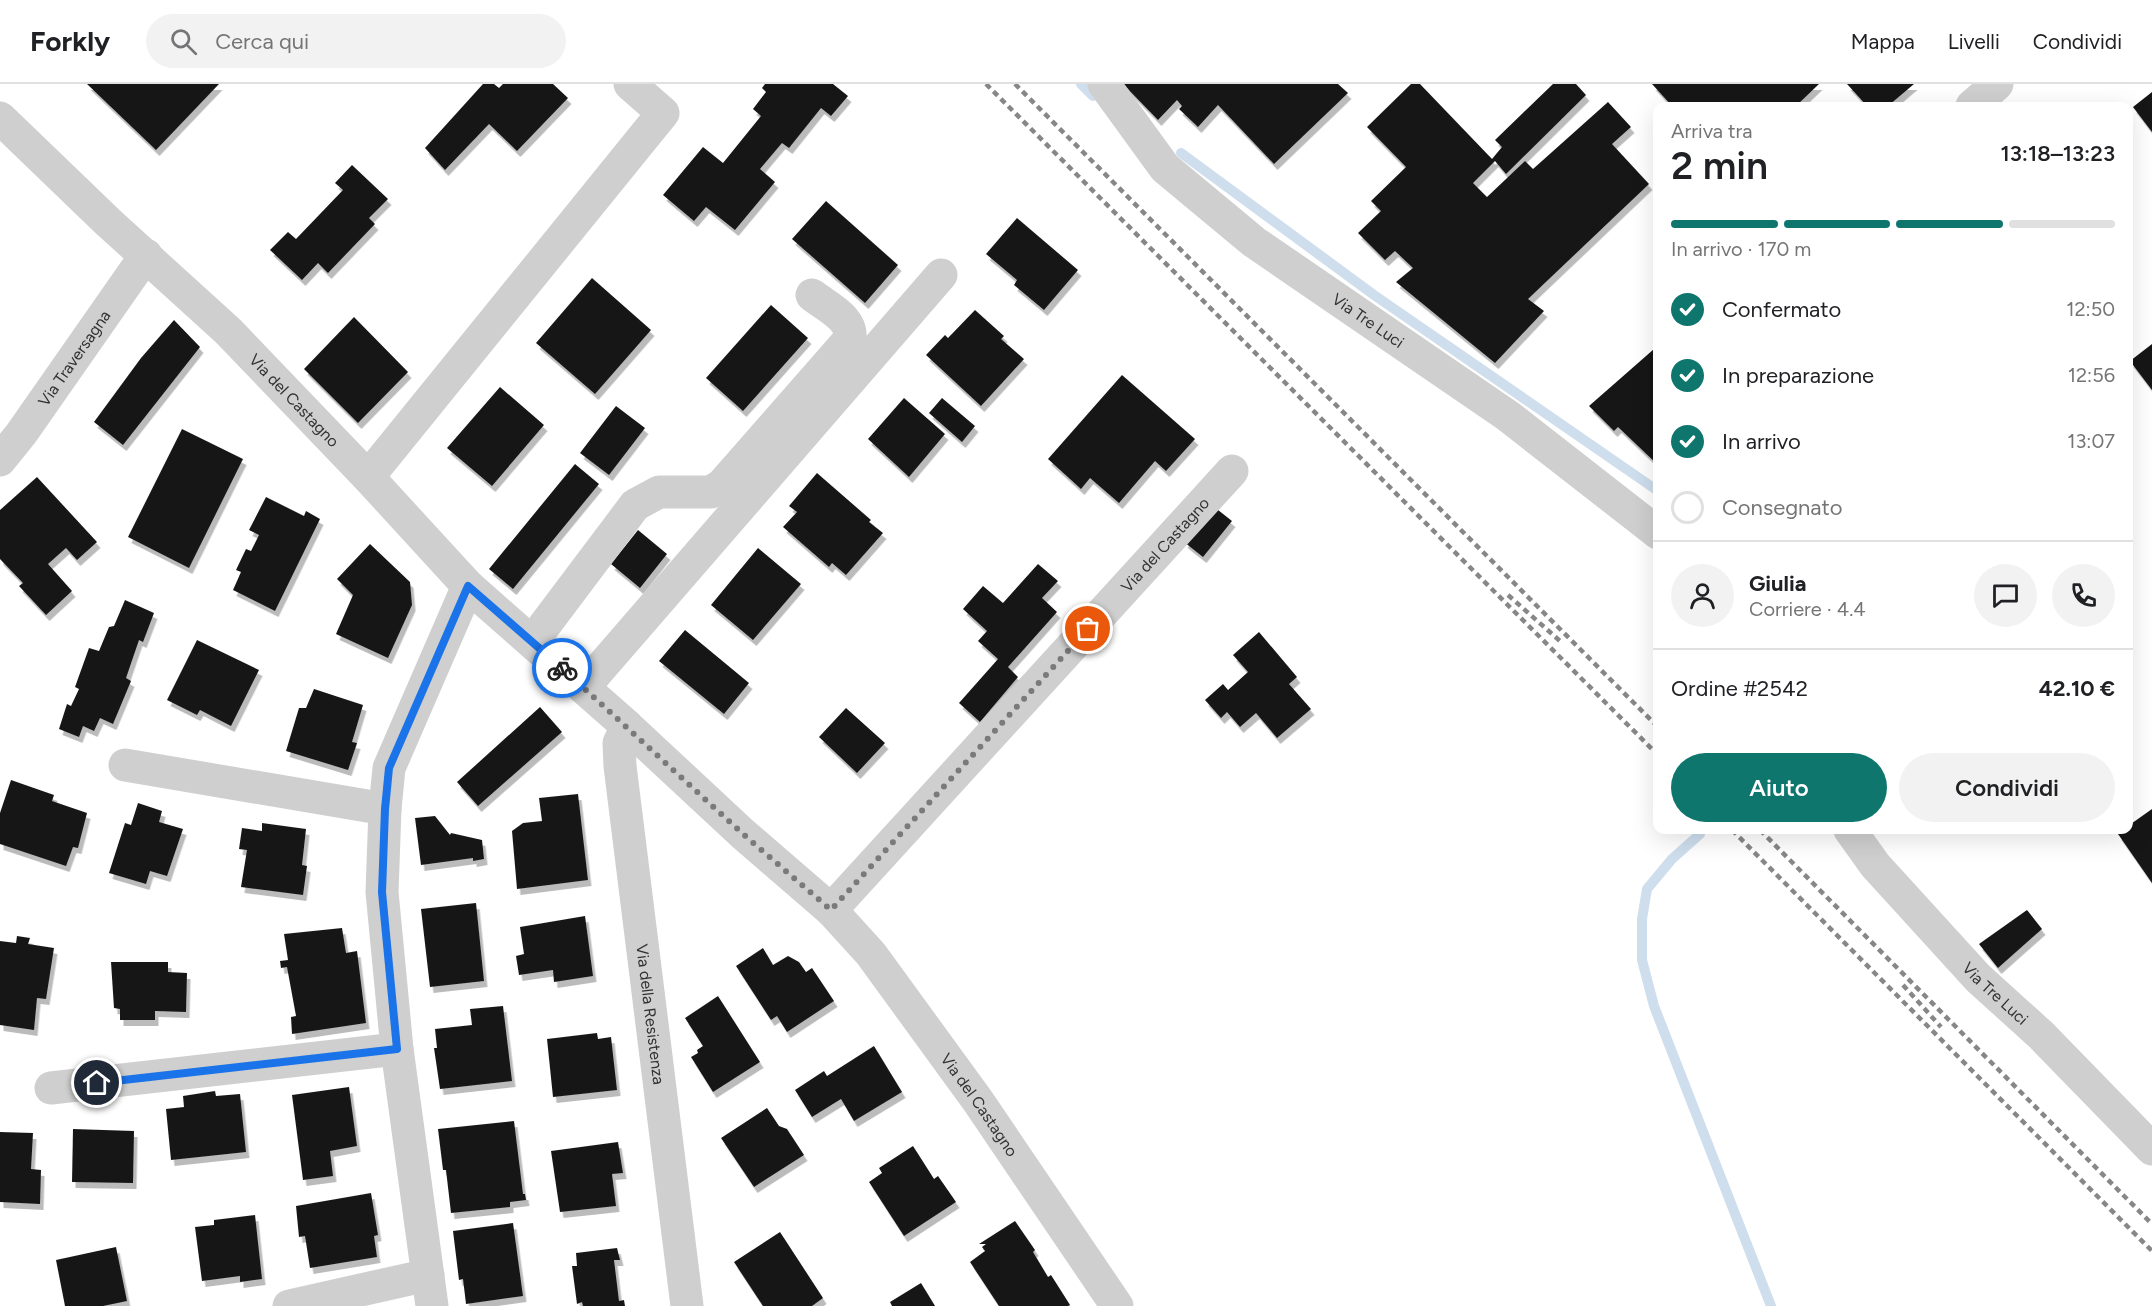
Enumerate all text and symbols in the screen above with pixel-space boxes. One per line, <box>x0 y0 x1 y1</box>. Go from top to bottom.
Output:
search box <box>146 14 566 68</box>
text: Forkly <box>30 24 110 58</box>
icon: search <box>167 25 200 58</box>
text: Cerca qui <box>215 28 309 55</box>
text: Mappa <box>1851 29 1915 54</box>
text: Livelli <box>1948 29 2000 54</box>
text: Condividi <box>2033 29 2122 54</box>
text: Arriva tra <box>1671 119 1753 143</box>
text: 13:18–13:23 <box>2000 140 2115 167</box>
text: 2 min <box>1671 142 1768 189</box>
text: In arrivo · 170 m <box>1671 237 1811 261</box>
street label: Via Tre Luci <box>1329 289 1408 351</box>
icon: check <box>1671 293 1704 326</box>
text: Confermato <box>1722 296 1841 323</box>
text: 12:50 <box>2066 297 2115 321</box>
street label: Via Traversagna <box>34 306 114 410</box>
street label: Via del Castagno <box>245 350 343 451</box>
icon: check <box>1671 359 1704 392</box>
text: In preparazione <box>1722 362 1874 389</box>
text: 12:56 <box>2068 363 2115 387</box>
icon: check <box>1671 425 1704 458</box>
text: In arrivo <box>1722 428 1801 455</box>
text: 13:07 <box>2067 429 2115 453</box>
street label: Via del Castagno <box>1117 493 1213 596</box>
text: Consegnato <box>1722 494 1843 521</box>
button: person <box>1671 564 1734 627</box>
button: chat <box>1974 564 2037 627</box>
button: phone <box>2052 564 2115 627</box>
text: Giulia <box>1749 570 1807 597</box>
text: Corriere · 4.4 <box>1749 597 1866 621</box>
pin <box>1062 603 1113 654</box>
icon: bag <box>1071 612 1104 645</box>
courier <box>532 638 592 698</box>
icon: bike <box>546 652 579 685</box>
text: Ordine #2542 <box>1671 675 1808 702</box>
text: 42.10 € <box>2039 675 2115 702</box>
button: Aiuto <box>1671 753 1887 822</box>
button: Condividi <box>1899 753 2115 822</box>
street label: Via della Resistenza <box>633 943 669 1086</box>
street label: Via Tre Luci <box>1959 958 2032 1028</box>
street label: Via del Castagno <box>937 1049 1022 1160</box>
pin <box>71 1057 122 1108</box>
icon: home <box>80 1066 113 1099</box>

